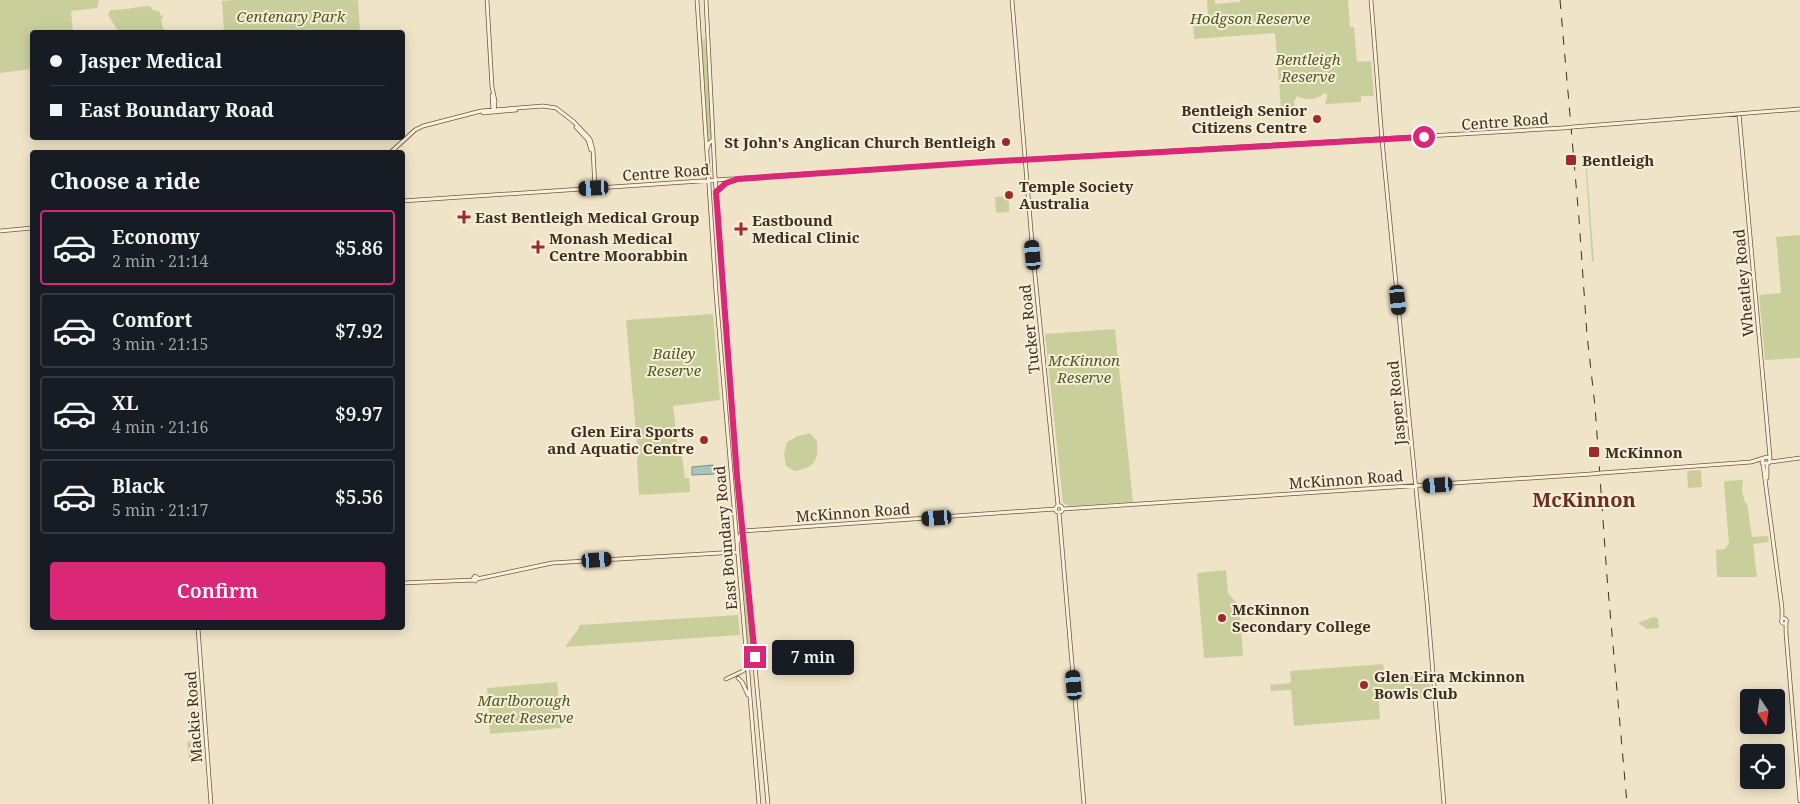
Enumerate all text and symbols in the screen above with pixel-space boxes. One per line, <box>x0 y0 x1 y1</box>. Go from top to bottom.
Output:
park label: Centenary Park <box>237 6 346 26</box>
park label: Hodgson Reserve <box>1189 8 1311 28</box>
text: Jasper Medical <box>80 48 222 74</box>
park label: Bentleigh Reserve <box>1274 49 1341 86</box>
text: East Boundary Road <box>80 97 274 123</box>
place label: Bentleigh Senior Citizens Centre <box>1181 100 1307 137</box>
street label: Centre Road <box>1461 108 1549 134</box>
marker: Bentleigh Senior Citizens Centre <box>1311 113 1323 125</box>
route start <box>1413 126 1435 148</box>
place label: St John's Anglican Church Bentleigh <box>724 132 996 152</box>
marker: St John's Anglican Church Bentleigh <box>1000 136 1012 148</box>
place label: Bentleigh <box>1582 150 1654 170</box>
marker: Bentleigh <box>1564 153 1578 167</box>
street label: Centre Road <box>622 159 710 185</box>
text: Choose a ride <box>50 165 200 195</box>
place label: Temple Society Australia <box>1019 176 1134 213</box>
car <box>578 180 609 196</box>
marker: Temple Society Australia <box>1003 189 1015 201</box>
place label: East Bentleigh Medical Group <box>475 207 699 227</box>
marker: East Bentleigh Medical Group <box>457 210 471 224</box>
place label: Eastbound Medical Clinic <box>752 210 860 247</box>
marker: Eastbound Medical Clinic <box>734 222 748 236</box>
text: Economy <box>112 224 200 250</box>
icon: car <box>52 225 97 270</box>
place label: Monash Medical Centre Moorabbin <box>549 228 688 265</box>
street label: Wheatley Road <box>1728 228 1758 338</box>
text: $5.86 <box>335 235 383 261</box>
car <box>1024 239 1041 271</box>
marker: Monash Medical Centre Moorabbin <box>531 240 545 254</box>
text: 2 min · 21:14 <box>112 250 208 272</box>
street label: Tucker Road <box>1014 283 1044 375</box>
car <box>1388 284 1407 316</box>
text: Comfort <box>112 307 192 333</box>
icon: car <box>52 308 97 353</box>
text: $7.92 <box>335 318 383 344</box>
text: 3 min · 21:15 <box>112 333 208 355</box>
park label: Bailey Reserve <box>646 343 702 380</box>
park label: McKinnon Reserve <box>1047 350 1120 387</box>
street label: Jasper Road <box>1382 360 1410 447</box>
text: XL <box>112 390 138 416</box>
icon: car <box>52 391 97 436</box>
text: $9.97 <box>335 401 383 427</box>
text: 4 min · 21:16 <box>112 416 208 438</box>
place label: Glen Eira Sports and Aquatic Centre <box>547 421 694 458</box>
marker: Glen Eira Sports and Aquatic Centre <box>698 434 710 446</box>
place label: McKinnon <box>1605 442 1683 462</box>
marker: McKinnon <box>1587 445 1601 459</box>
street label: East Boundary Road <box>709 465 741 611</box>
street label: McKinnon Road <box>1288 465 1404 493</box>
text: Black <box>112 473 165 499</box>
icon: car <box>52 474 97 519</box>
car <box>1422 476 1453 494</box>
text: $5.56 <box>335 484 383 510</box>
district label: McKinnon <box>1532 486 1636 513</box>
street label: McKinnon Road <box>795 498 911 526</box>
text: 5 min · 21:17 <box>112 499 208 521</box>
car <box>921 509 952 527</box>
car <box>581 551 612 569</box>
button: Confirm <box>50 562 385 620</box>
place label: McKinnon Secondary College <box>1232 599 1371 636</box>
marker: McKinnon Secondary College <box>1216 612 1228 624</box>
callout: 7 min <box>772 640 855 674</box>
route end <box>744 646 766 668</box>
text: 7 min <box>791 646 835 668</box>
place label: Glen Eira Mckinnon Bowls Club <box>1374 666 1525 703</box>
car <box>1065 669 1082 701</box>
street label: Mackie Road <box>180 671 206 763</box>
marker: Glen Eira Mckinnon Bowls Club <box>1358 679 1370 691</box>
north arrow <box>1740 689 1785 734</box>
map controls <box>1740 689 1785 789</box>
park label: Marlborough Street Reserve <box>475 690 574 727</box>
button: locate <box>1740 744 1785 789</box>

